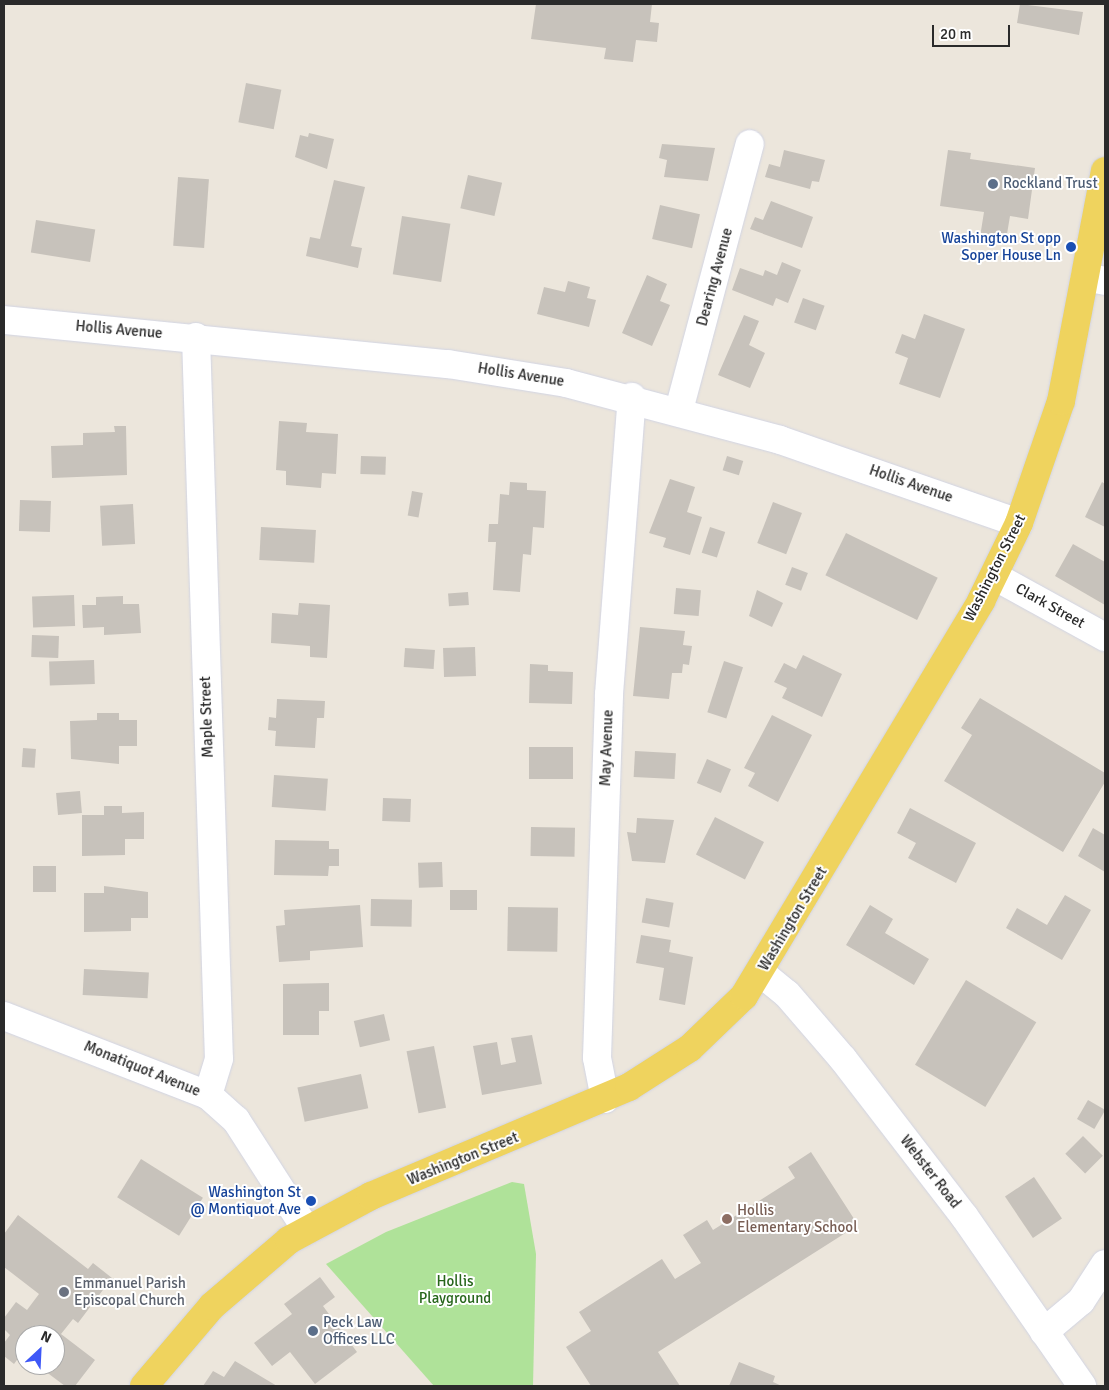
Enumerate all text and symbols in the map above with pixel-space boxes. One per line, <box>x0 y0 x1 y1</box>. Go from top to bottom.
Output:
scale bar <box>934 15 1012 47</box>
text: 20 m <box>940 25 971 43</box>
place label: Rockland Trust <box>1003 175 1098 193</box>
marker: Rockland Trust <box>987 178 999 190</box>
street label: Dearing Avenue <box>693 226 737 328</box>
place label: Washington St opp Soper House Ln <box>941 229 1061 264</box>
marker: Washington St opp Soper House Ln <box>1065 241 1077 253</box>
street label: Hollis Avenue <box>75 317 163 343</box>
street label: Hollis Avenue <box>476 359 566 391</box>
street label: Hollis Avenue <box>867 461 955 507</box>
street label: Washington Street <box>960 511 1030 625</box>
street label: Clark Street <box>1012 580 1088 632</box>
street label: Maple Street <box>197 676 217 758</box>
street label: May Avenue <box>597 709 617 787</box>
street label: Washington Street <box>755 864 831 974</box>
street label: Monatiquot Avenue <box>81 1037 203 1101</box>
street label: Washington Street <box>405 1129 521 1189</box>
street label: Webster Road <box>896 1132 964 1212</box>
place label: Washington St @ Montiquot Ave <box>191 1183 301 1218</box>
marker: Washington St @ Montiquot Ave <box>305 1195 317 1207</box>
place label: Hollis Elementary School <box>737 1201 858 1236</box>
marker: Hollis Elementary School <box>721 1213 733 1225</box>
park label: Hollis Playground <box>419 1272 491 1307</box>
place label: Emmanuel Parish Episcopal Church <box>74 1274 186 1309</box>
marker: Emmanuel Parish Episcopal Church <box>58 1286 70 1298</box>
place label: Peck Law Offices LLC <box>323 1313 395 1348</box>
north arrow <box>15 1325 65 1375</box>
marker: Peck Law Offices LLC <box>307 1325 319 1337</box>
text: N <box>38 1327 54 1347</box>

